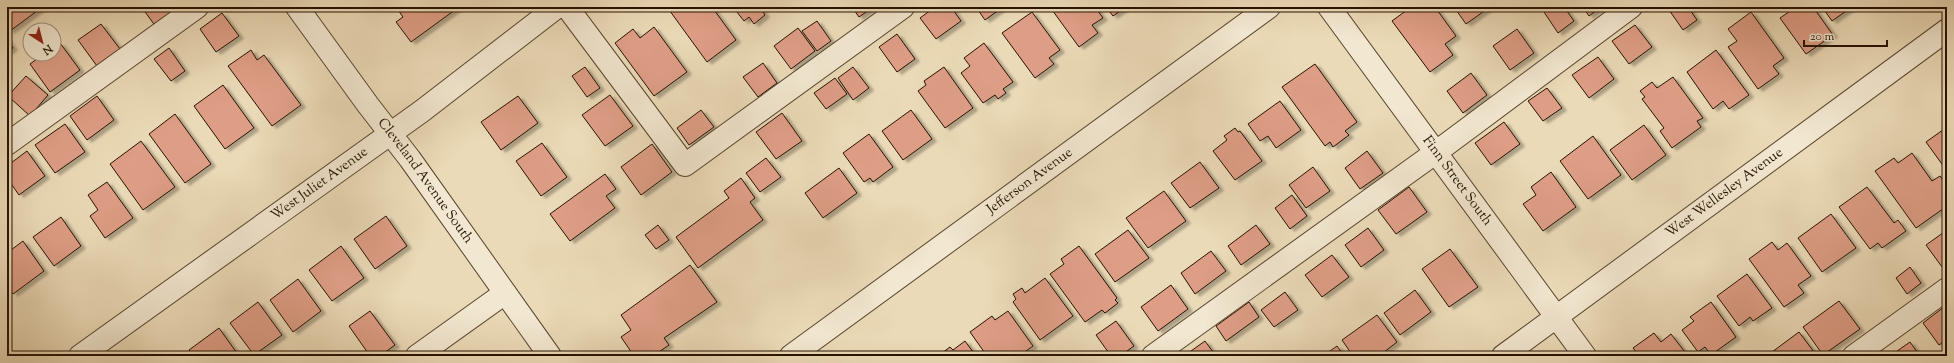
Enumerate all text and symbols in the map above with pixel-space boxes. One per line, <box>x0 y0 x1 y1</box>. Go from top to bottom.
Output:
north arrow <box>22 22 62 62</box>
scale bar <box>1804 22 1887 48</box>
text: 20 m <box>1810 28 1835 46</box>
text: N <box>39 40 56 58</box>
street label: Cleveland Avenue South <box>372 114 477 248</box>
street label: Finn Street South <box>1417 132 1497 230</box>
street label: West Juliet Avenue <box>267 143 372 226</box>
street label: Jefferson Avenue <box>982 143 1077 220</box>
street label: West Wellesley Avenue <box>1662 143 1788 243</box>

